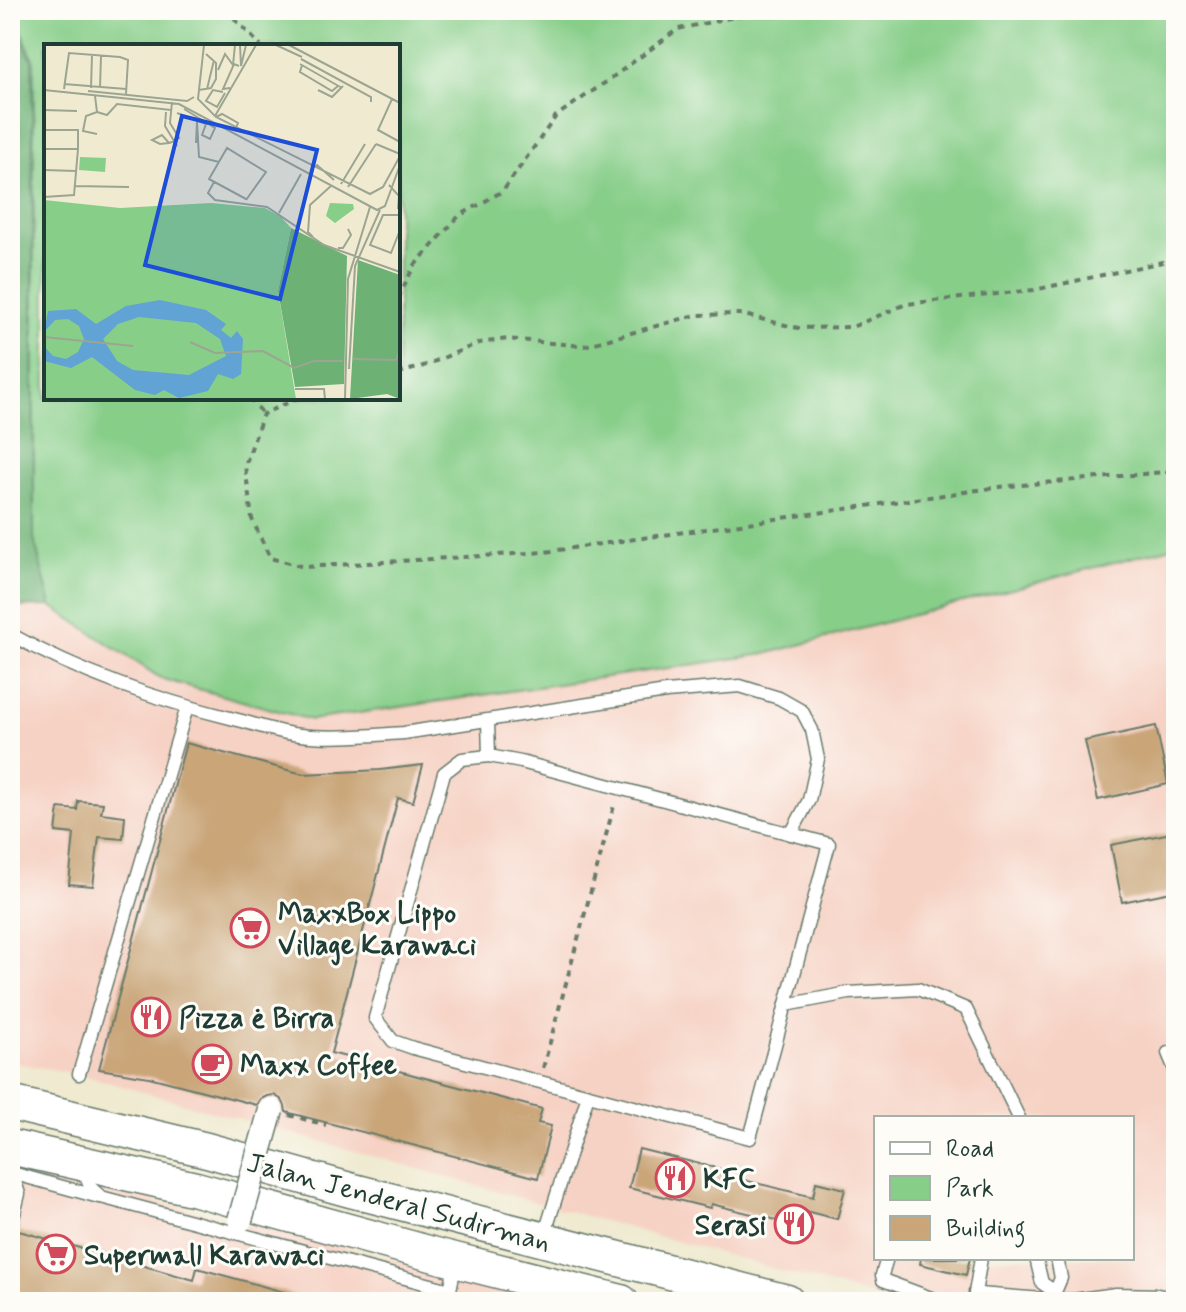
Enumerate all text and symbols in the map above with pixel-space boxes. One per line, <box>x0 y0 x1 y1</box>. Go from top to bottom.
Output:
inset map <box>44 44 400 400</box>
place label: MaxxBox Lippo Village Karawaci <box>278 896 476 966</box>
supermarket icon: MaxxBox Lippo Village Karawaci <box>229 907 271 949</box>
restaurant icon: Pizza ė Birra <box>130 996 172 1038</box>
place label: Pizza ė Birra <box>179 1001 334 1038</box>
cafe icon: Maxx Coffee <box>191 1043 233 1085</box>
place label: Maxx Coffee <box>240 1048 397 1085</box>
legend <box>874 1116 1134 1260</box>
text: Road <box>946 1134 994 1165</box>
street label: Jalan Jenderal Sudirman <box>242 1145 554 1262</box>
restaurant icon: KFC <box>654 1157 696 1199</box>
place label: KFC <box>703 1162 756 1199</box>
text: Park <box>946 1174 994 1205</box>
restaurant icon: Serasi <box>773 1203 815 1245</box>
place label: Serasi <box>695 1208 766 1245</box>
text: Building <box>946 1214 1026 1248</box>
supermarket icon: Supermall Karawaci <box>35 1233 77 1275</box>
place label: Supermall Karawaci <box>84 1238 324 1275</box>

